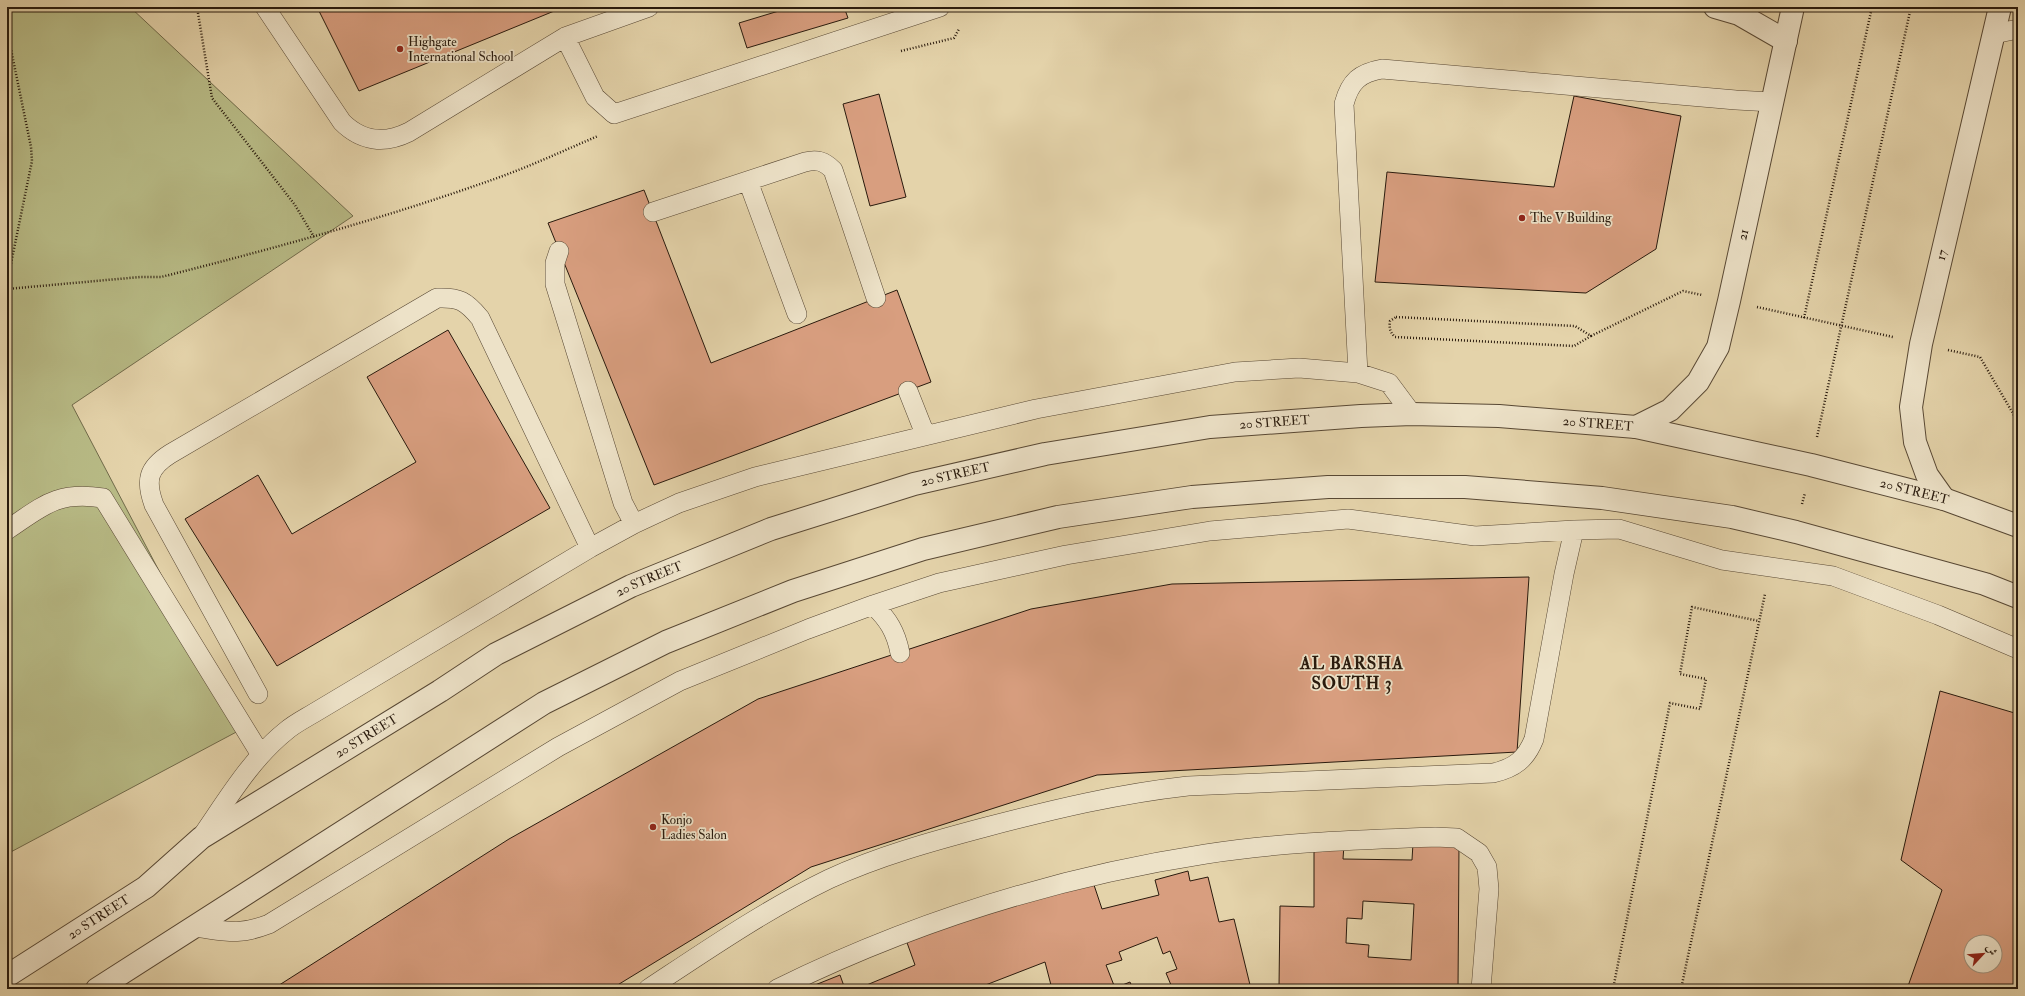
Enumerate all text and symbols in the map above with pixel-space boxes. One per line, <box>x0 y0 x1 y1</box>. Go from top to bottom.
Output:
place label: Highgate International School <box>408 34 514 65</box>
marker: Highgate International School <box>395 44 405 54</box>
place label: The V Building <box>1530 210 1612 226</box>
marker: The V Building <box>1517 213 1527 223</box>
street label: 21 <box>1734 227 1753 242</box>
street label: 17 <box>1933 248 1951 262</box>
street label: 20 STREET <box>1239 412 1311 433</box>
street label: 20 STREET <box>1562 413 1634 435</box>
street label: 20 STREET <box>919 459 992 490</box>
street label: 20 STREET <box>1878 475 1951 508</box>
street label: 20 STREET <box>613 558 685 600</box>
district label: AL BARSHA SOUTH 3 <box>1299 653 1404 694</box>
street label: 20 STREET <box>332 711 401 762</box>
place label: Konjo Ladies Salon <box>661 812 727 843</box>
marker: Konjo Ladies Salon <box>648 822 658 832</box>
street label: 20 STREET <box>65 891 133 943</box>
north arrow <box>1963 934 2003 974</box>
text: ش <box>1983 942 2000 958</box>

